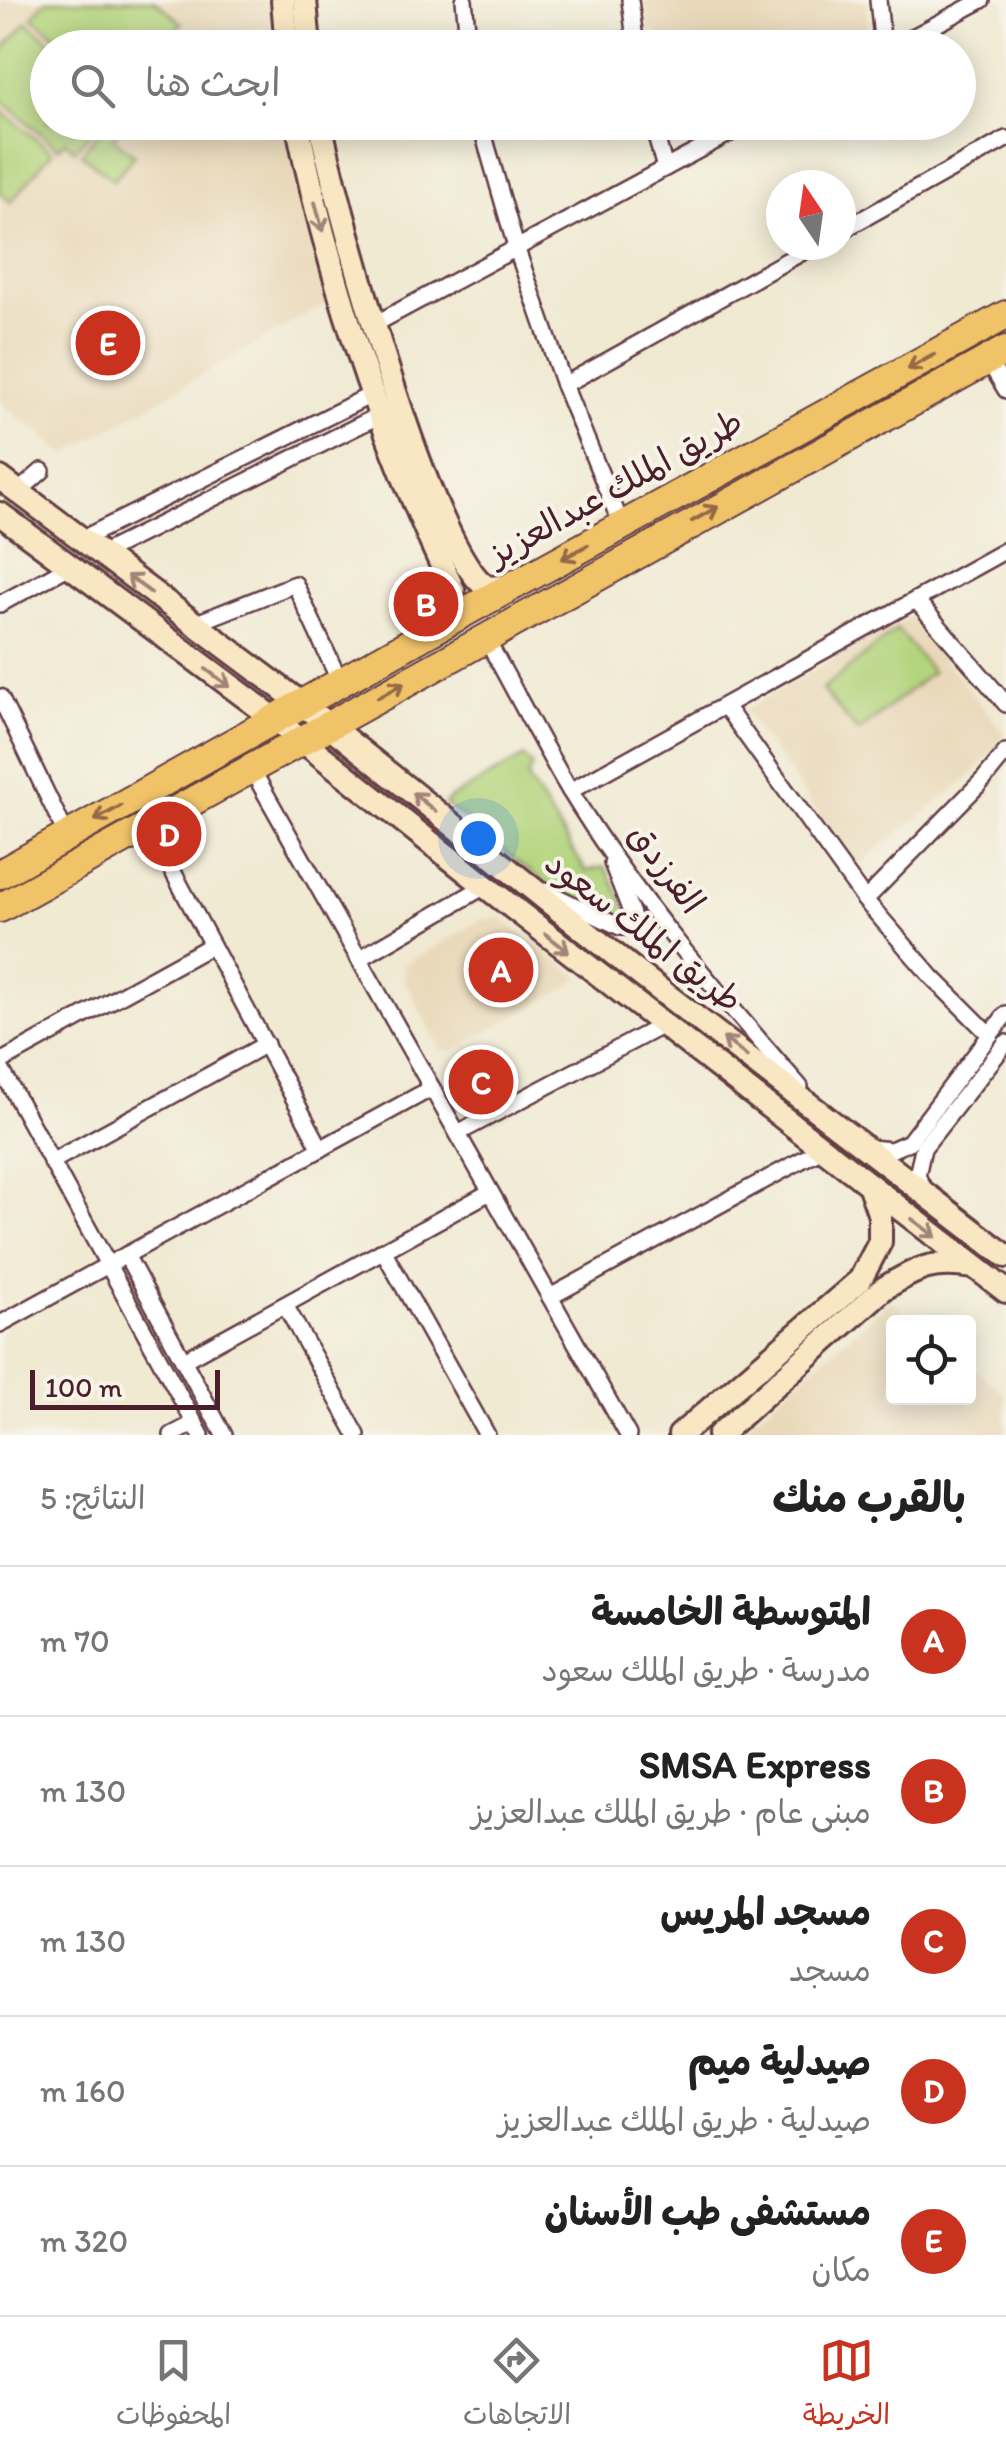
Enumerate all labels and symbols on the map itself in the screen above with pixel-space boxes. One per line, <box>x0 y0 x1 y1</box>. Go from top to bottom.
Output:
north arrow <box>766 170 856 260</box>
one-way arrow <box>310 201 329 233</box>
pin: E <box>76 306 140 380</box>
one-way arrow <box>906 352 936 372</box>
street label: طريق الملك عبدالعزيز <box>477 400 750 576</box>
one-way arrow <box>690 504 720 524</box>
one-way arrow <box>560 543 590 563</box>
pin: B <box>394 566 458 642</box>
one-way arrow <box>125 574 153 595</box>
one-way arrow <box>204 667 231 688</box>
one-way arrow <box>376 679 405 699</box>
one-way arrow <box>412 792 438 814</box>
pin: D <box>136 796 202 872</box>
one-way arrow <box>93 804 123 824</box>
your location <box>453 813 504 864</box>
street label: الفرزدق <box>620 814 714 922</box>
street label: طريق الملك سعود <box>536 841 751 1023</box>
one-way arrow <box>543 931 569 953</box>
pin: A <box>468 932 534 1008</box>
one-way arrow <box>722 1037 749 1058</box>
pin: C <box>448 1044 514 1120</box>
one-way arrow <box>910 1218 937 1239</box>
scale bar <box>30 1365 220 1410</box>

